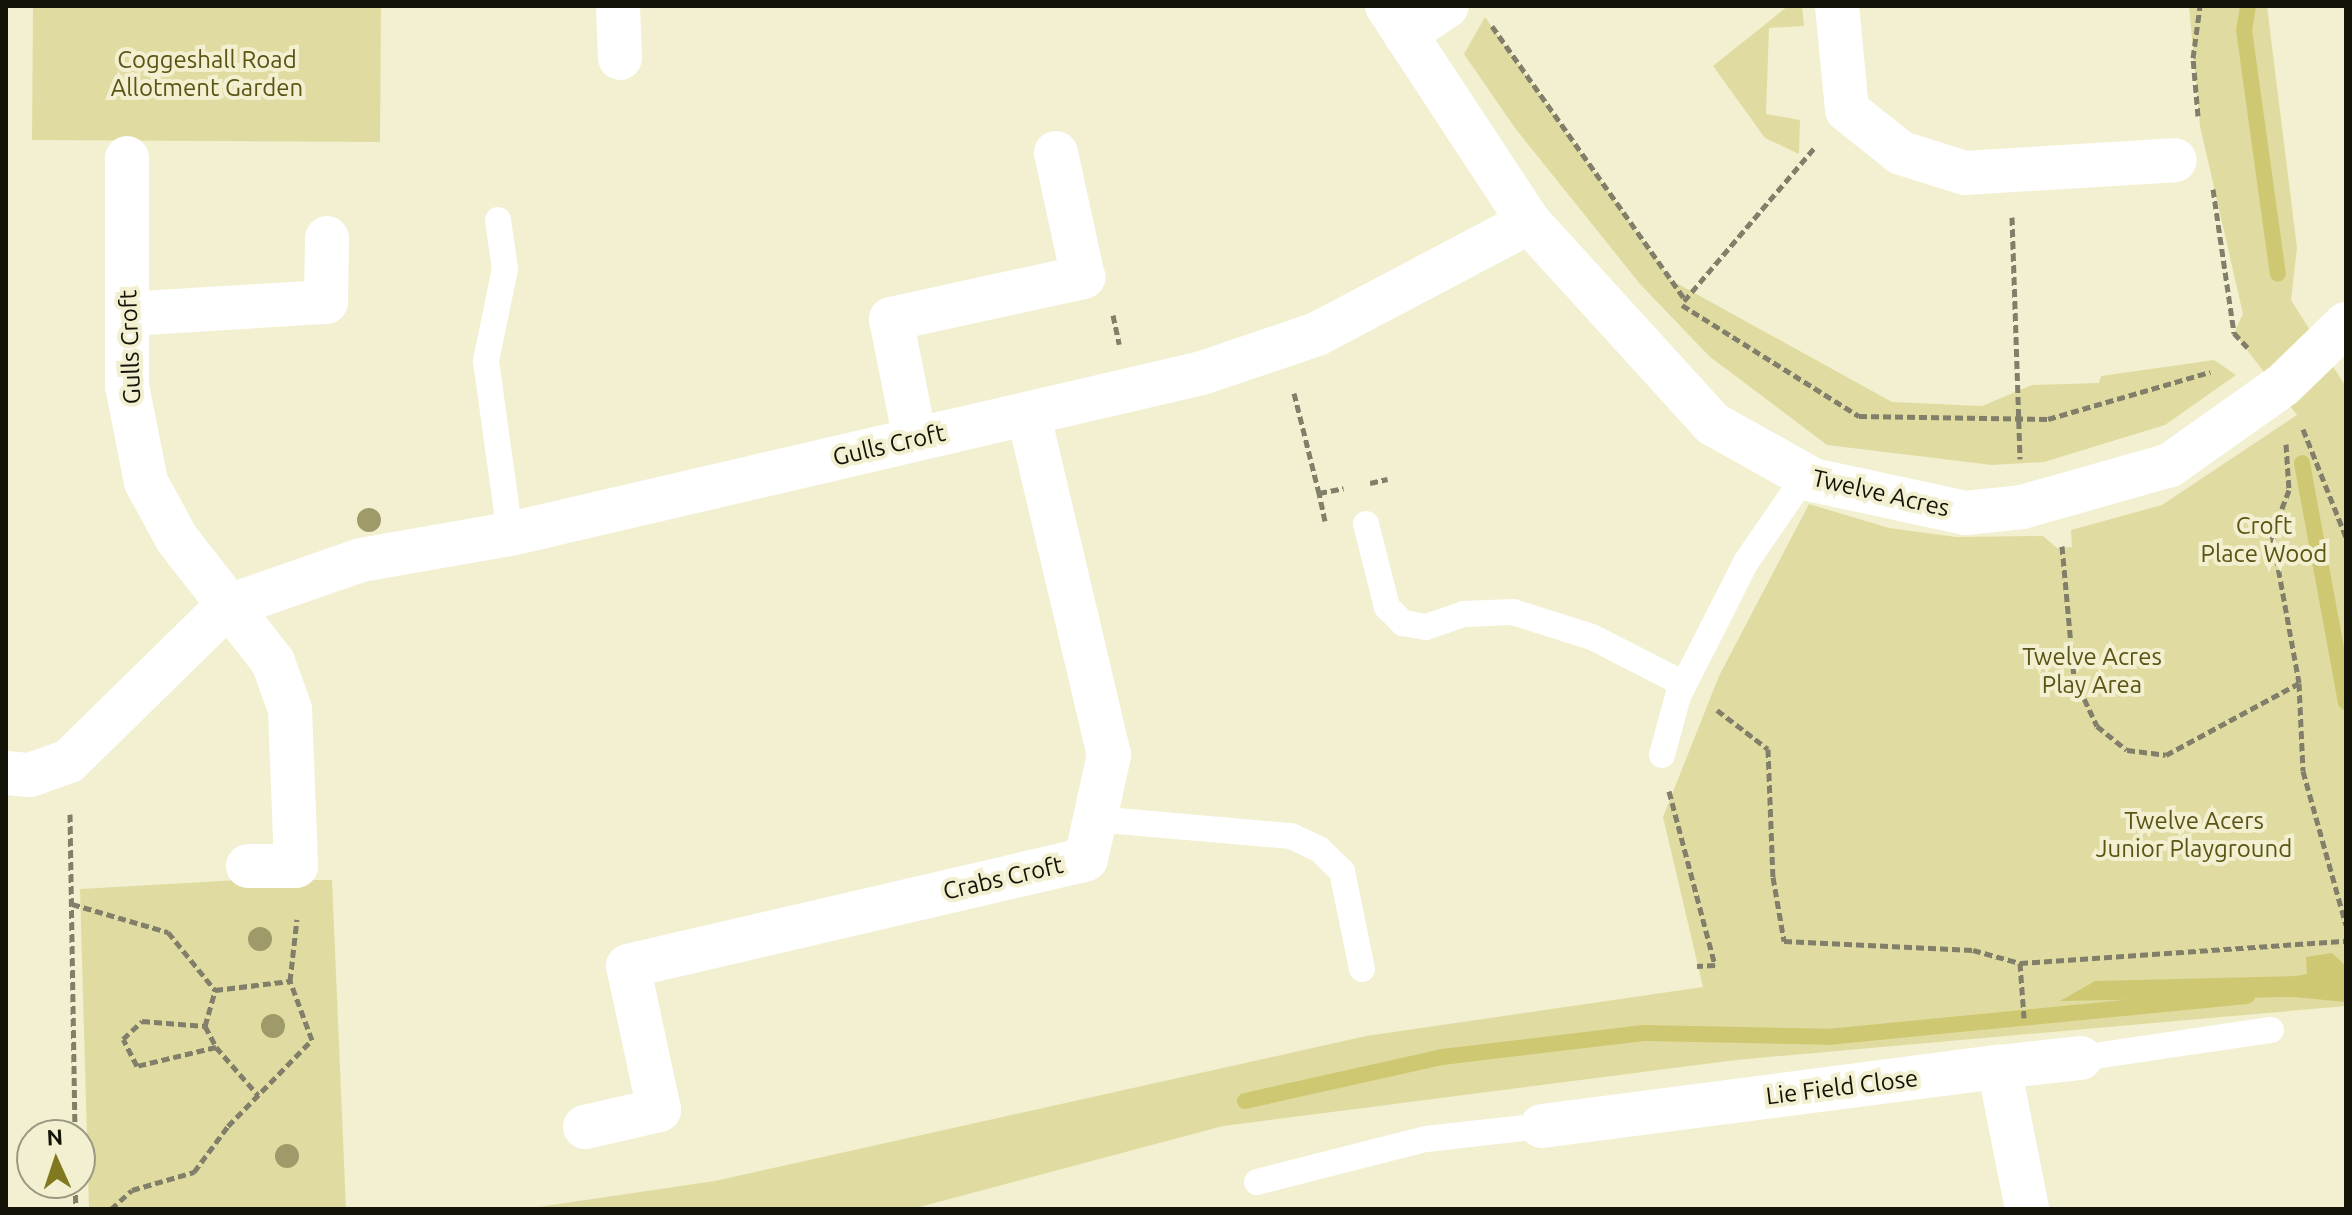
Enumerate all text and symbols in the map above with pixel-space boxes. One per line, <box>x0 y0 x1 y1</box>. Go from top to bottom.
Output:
park label: Coggeshall Road Allotment Garden <box>111 46 303 102</box>
street label: Gulls Croft <box>114 289 146 405</box>
street label: Gulls Croft <box>830 418 948 472</box>
street label: Twelve Acres <box>1810 463 1952 523</box>
park label: Croft Place Wood <box>2201 512 2327 568</box>
park label: Twelve Acres Play Area <box>2022 643 2162 699</box>
park label: Twelve Acers Junior Playground <box>2096 807 2292 863</box>
street label: Crabs Croft <box>940 850 1066 906</box>
street label: Lie Field Close <box>1764 1063 1920 1111</box>
north arrow <box>16 1119 96 1199</box>
text: N <box>46 1124 64 1149</box>

